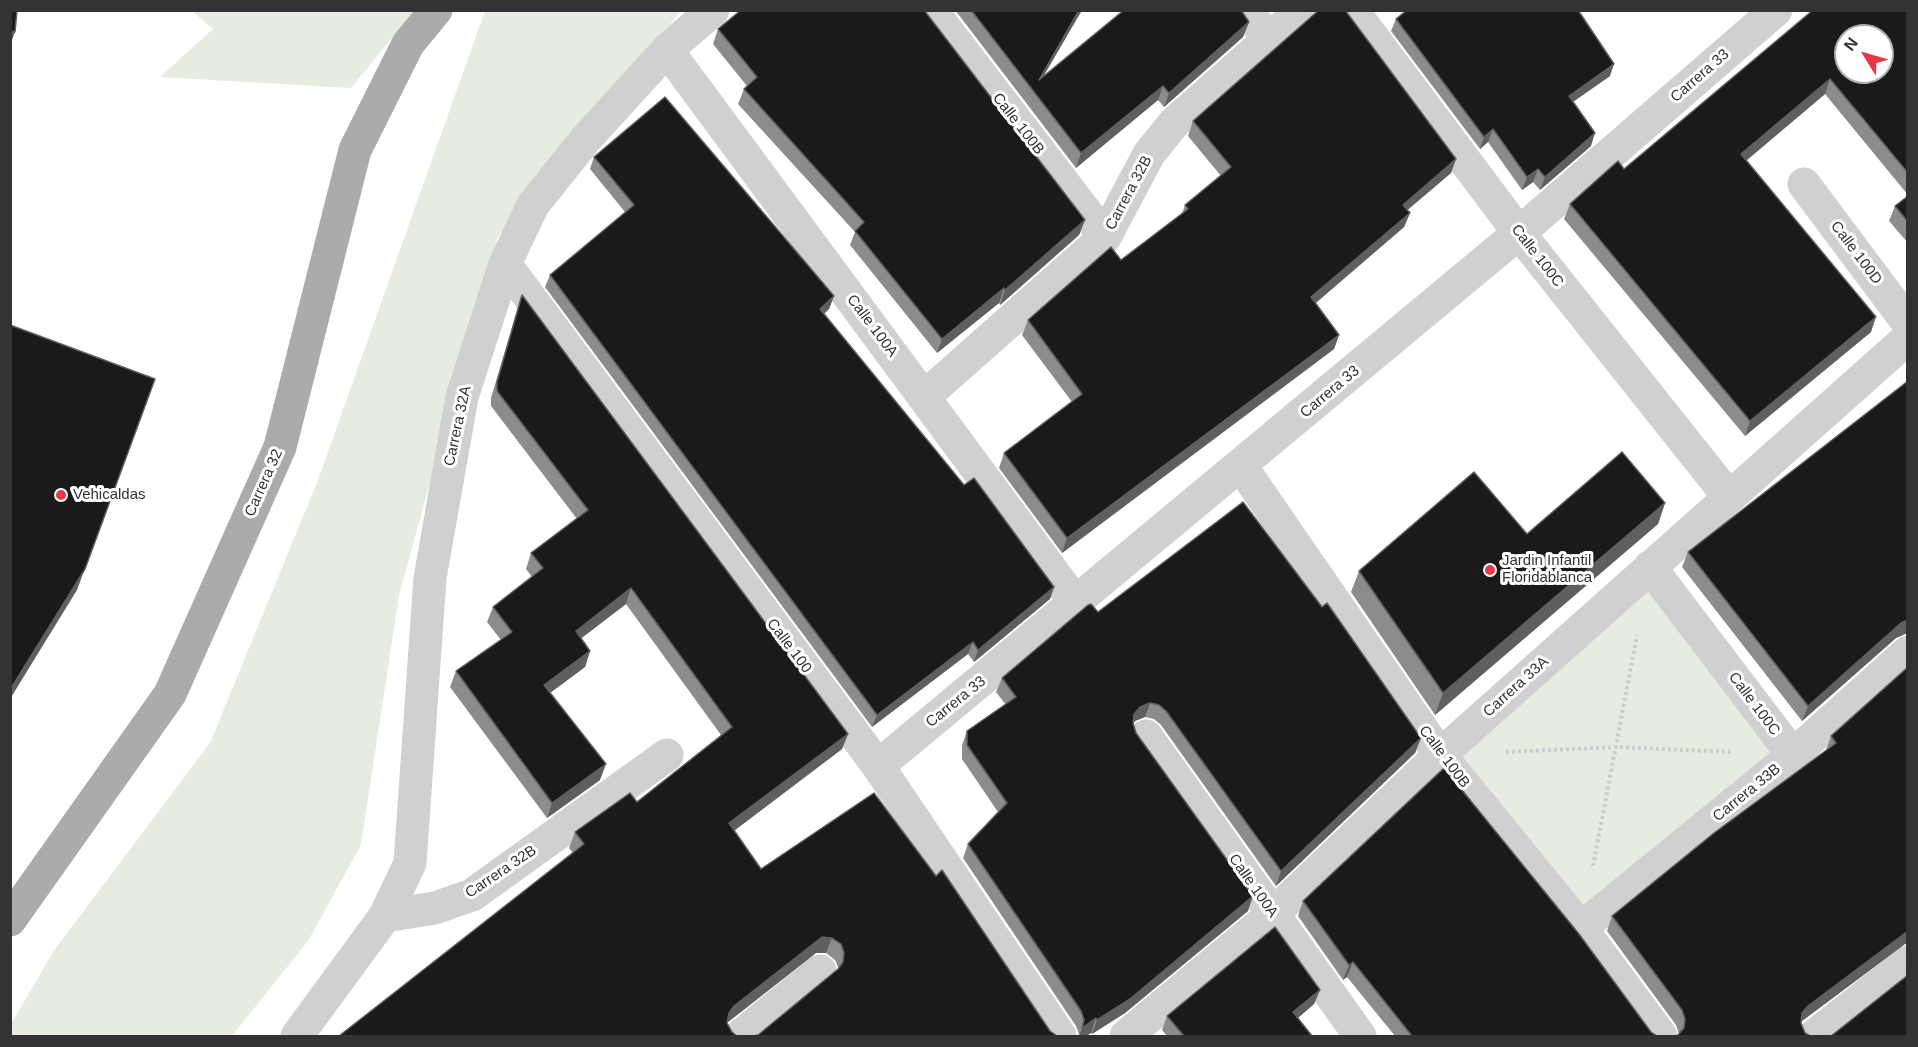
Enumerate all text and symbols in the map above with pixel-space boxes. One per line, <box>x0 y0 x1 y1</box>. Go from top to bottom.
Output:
north arrow <box>1834 24 1894 84</box>
text: N <box>1841 34 1861 54</box>
street label: Carrera 33 <box>1667 46 1733 106</box>
street label: Calle 100B <box>988 90 1048 158</box>
street label: Carrera 32B <box>1102 153 1156 233</box>
street label: Calle 100D <box>1826 218 1886 288</box>
street label: Calle 100C <box>1507 221 1567 291</box>
street label: Calle 100A <box>843 291 901 361</box>
street label: Carrera 33 <box>1297 362 1363 422</box>
street label: Carrera 32A <box>441 384 475 468</box>
street label: Carrera 32 <box>241 447 287 519</box>
place label: Vehicaldas <box>73 486 146 504</box>
marker: Vehicaldas <box>54 488 68 502</box>
place label: Jardin Infantil Floridablanca <box>1502 552 1592 587</box>
marker: Jardin Infantil Floridablanca <box>1483 563 1497 577</box>
street label: Calle 100 <box>763 615 815 677</box>
street label: Carrera 33A <box>1480 653 1552 721</box>
street label: Calle 100C <box>1724 669 1784 739</box>
street label: Carrera 33 <box>922 672 990 732</box>
street label: Calle 100B <box>1415 722 1473 792</box>
street label: Carrera 33B <box>1710 760 1784 826</box>
street label: Carrera 32B <box>462 842 540 902</box>
street label: Calle 100A <box>1225 851 1281 921</box>

